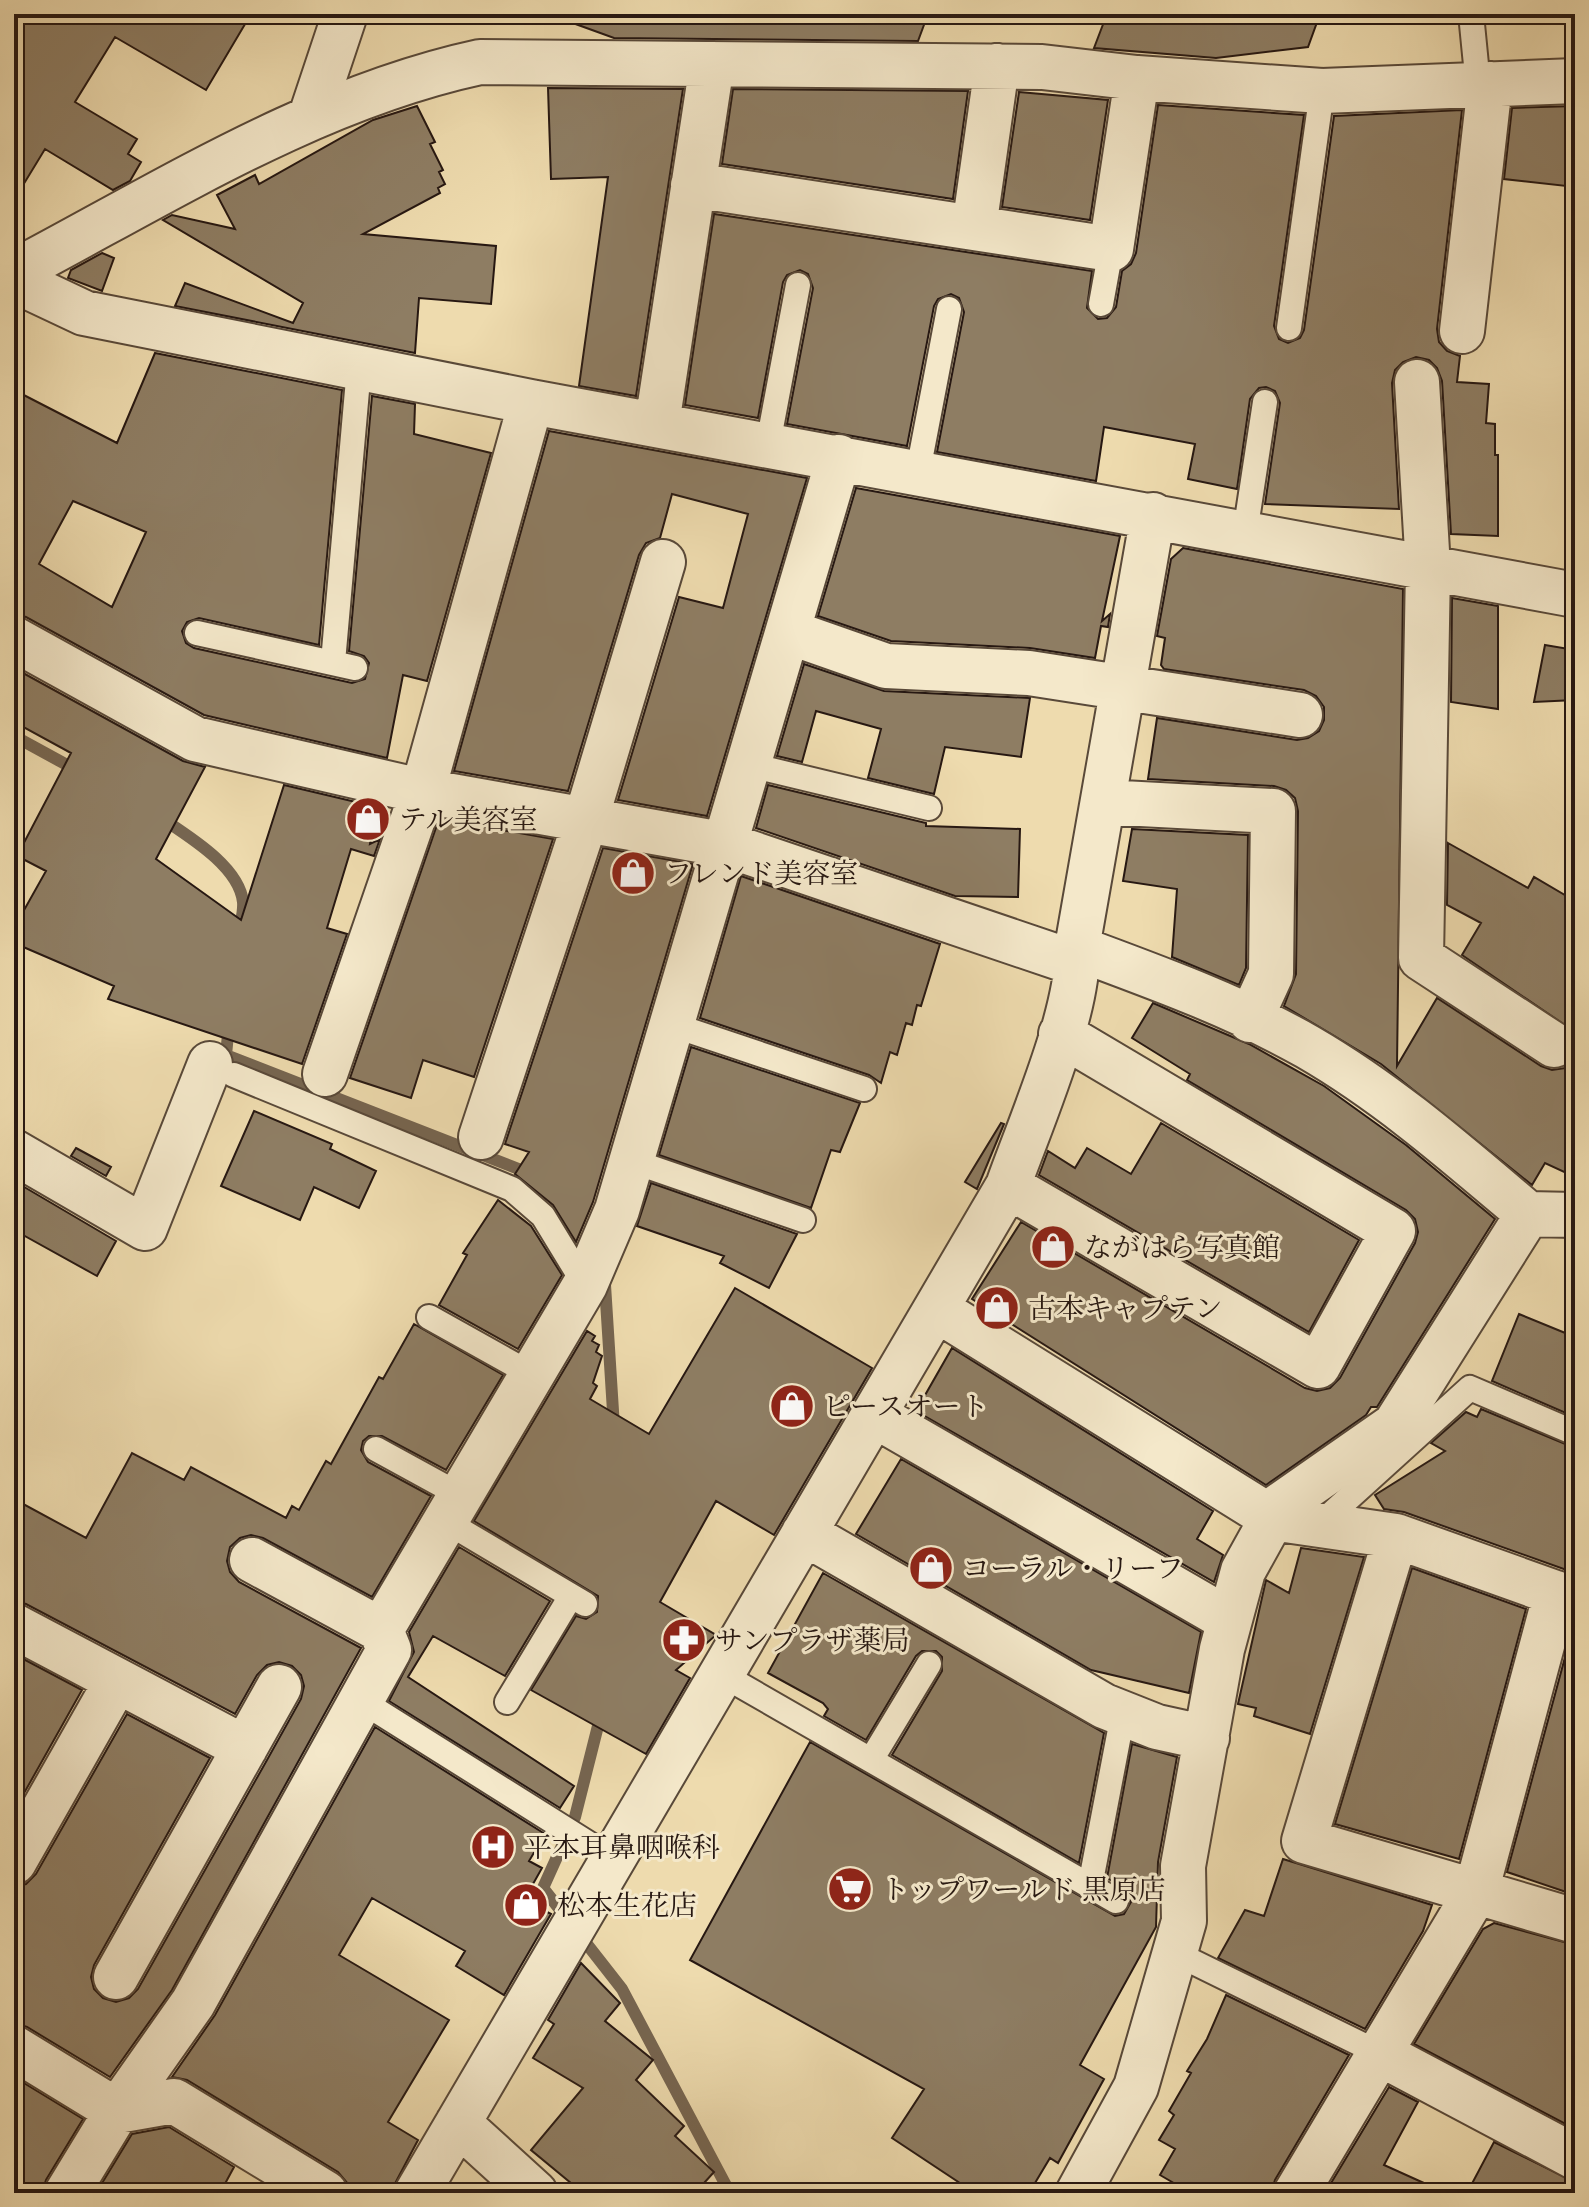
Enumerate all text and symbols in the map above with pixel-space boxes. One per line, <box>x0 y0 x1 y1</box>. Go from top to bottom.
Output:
shop icon: テル美容室 <box>344 795 392 843</box>
place label: テル美容室 <box>399 804 538 839</box>
shop icon: フレンド美容室 <box>609 849 657 897</box>
place label: フレンド美容室 <box>664 858 858 893</box>
shop icon: ながはら写真館 <box>1029 1223 1077 1271</box>
place label: ながはら写真館 <box>1084 1232 1280 1267</box>
shop icon: 古本キャプテン <box>973 1284 1021 1332</box>
place label: 古本キャプテン <box>1028 1293 1223 1328</box>
shop icon: ピースオート <box>768 1382 816 1430</box>
place label: ピースオート <box>823 1391 988 1426</box>
shop icon: コーラル・リーフ <box>907 1544 955 1592</box>
place label: コーラル・リーフ <box>962 1553 1184 1588</box>
pharmacy icon: サンプラザ薬局 <box>660 1616 708 1664</box>
place label: サンプラザ薬局 <box>715 1625 910 1660</box>
hospital icon: 平本耳鼻咽喉科 <box>469 1823 517 1871</box>
place label: 平本耳鼻咽喉科 <box>524 1832 720 1867</box>
supermarket icon: トップワールド 黒原店 <box>826 1865 874 1913</box>
place label: トップワールド 黒原店 <box>881 1874 1166 1909</box>
shop icon: 松本生花店 <box>502 1881 550 1929</box>
place label: 松本生花店 <box>557 1890 697 1925</box>

